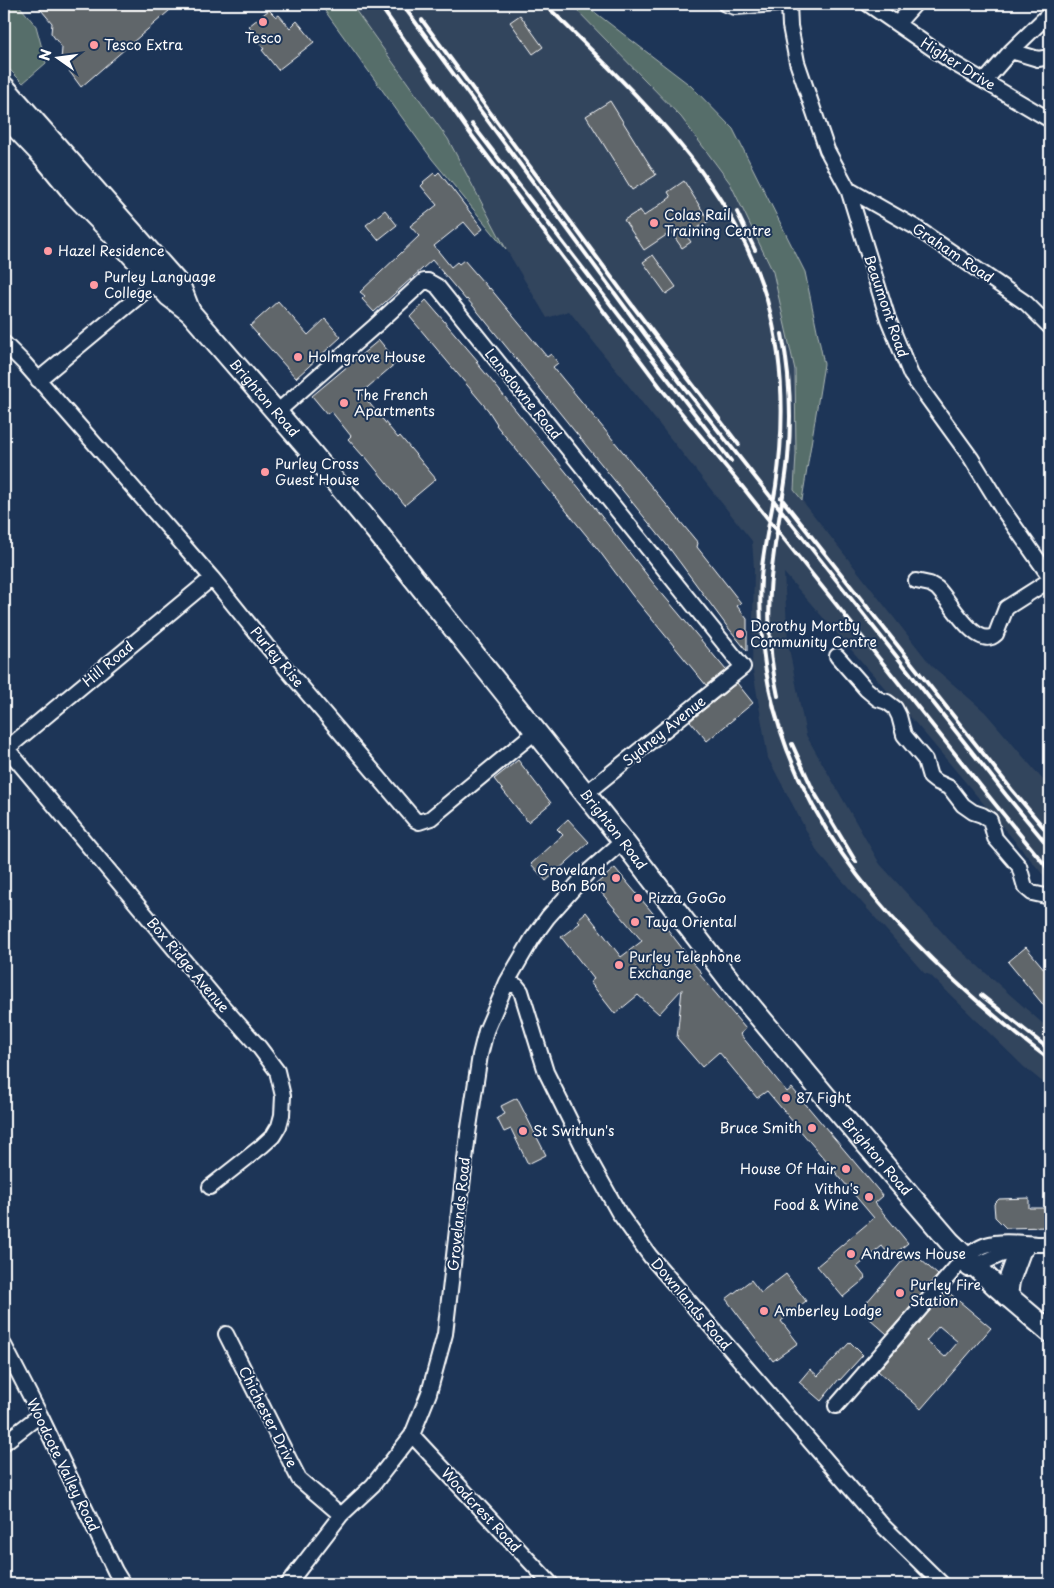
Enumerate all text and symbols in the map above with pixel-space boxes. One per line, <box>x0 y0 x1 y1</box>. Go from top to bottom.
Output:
marker: Tesco <box>257 16 269 28</box>
place label: Tesco <box>244 27 282 48</box>
north arrow <box>32 32 82 82</box>
street label: Higher Drive <box>917 32 1000 95</box>
place label: Tesco Extra <box>104 34 183 55</box>
marker: Tesco Extra <box>88 39 100 51</box>
text: N <box>33 47 56 63</box>
place label: Colas Rail Training Centre <box>664 204 771 241</box>
marker: Colas Rail Training Centre <box>648 217 660 229</box>
street label: Graham Road <box>909 218 998 288</box>
place label: Hazel Residence <box>58 240 165 261</box>
marker: Hazel Residence <box>42 245 54 257</box>
street label: Beaumont Road <box>859 251 914 360</box>
place label: Purley Language College <box>104 266 216 303</box>
marker: Purley Language College <box>88 279 100 291</box>
street label: Lansdowne Road <box>480 344 567 444</box>
place label: Holmgrove House <box>308 346 426 367</box>
marker: Holmgrove House <box>292 351 304 363</box>
street label: Brighton Road <box>225 354 305 442</box>
place label: The French Apartments <box>354 384 435 421</box>
marker: The French Apartments <box>338 397 350 409</box>
place label: Purley Cross Guest House <box>275 453 360 490</box>
marker: Purley Cross Guest House <box>259 466 271 478</box>
place label: Dorothy Mortby Community Centre <box>750 615 877 652</box>
street label: Purley Rise <box>246 622 309 692</box>
marker: Dorothy Mortby Community Centre <box>734 628 746 640</box>
street label: Hill Road <box>77 636 138 691</box>
street label: Sydney Avenue <box>618 690 710 771</box>
street label: Brighton Road <box>575 784 652 874</box>
place label: Groveland Bon Bon <box>537 859 606 896</box>
marker: Groveland Bon Bon <box>610 872 622 884</box>
place label: Pizza GoGo <box>648 887 726 908</box>
marker: Pizza GoGo <box>632 892 644 904</box>
place label: Taya Oriental <box>645 911 737 932</box>
street label: Box Ridge Avenue <box>142 912 235 1017</box>
marker: Taya Oriental <box>629 916 641 928</box>
place label: Purley Telephone Exchange <box>629 946 742 983</box>
marker: Purley Telephone Exchange <box>613 959 625 971</box>
place label: 87 Fight <box>796 1087 851 1108</box>
marker: 87 Fight <box>780 1092 792 1104</box>
street label: Brighton Road <box>837 1112 917 1200</box>
place label: Bruce Smith <box>719 1117 802 1138</box>
place label: St Swithun's <box>533 1120 614 1141</box>
marker: Bruce Smith <box>806 1122 818 1134</box>
marker: St Swithun's <box>517 1125 529 1137</box>
street label: Grovelands Road <box>442 1156 475 1272</box>
place label: House Of Hair <box>740 1158 837 1179</box>
marker: House Of Hair <box>840 1163 852 1175</box>
place label: Vithu's Food & Wine <box>773 1178 859 1215</box>
marker: Vithu's Food & Wine <box>863 1191 875 1203</box>
place label: Andrews House <box>861 1243 966 1264</box>
marker: Andrews House <box>845 1248 857 1260</box>
street label: Downlands Road <box>646 1253 736 1355</box>
place label: Purley Fire Station <box>910 1274 981 1311</box>
marker: Purley Fire Station <box>894 1287 906 1299</box>
place label: Amberley Lodge <box>774 1300 882 1321</box>
marker: Amberley Lodge <box>758 1305 770 1317</box>
street label: Chichester Drive <box>234 1363 303 1471</box>
street label: Woodcote Valley Road <box>22 1394 105 1535</box>
street label: Woodcrest Road <box>437 1463 526 1557</box>

